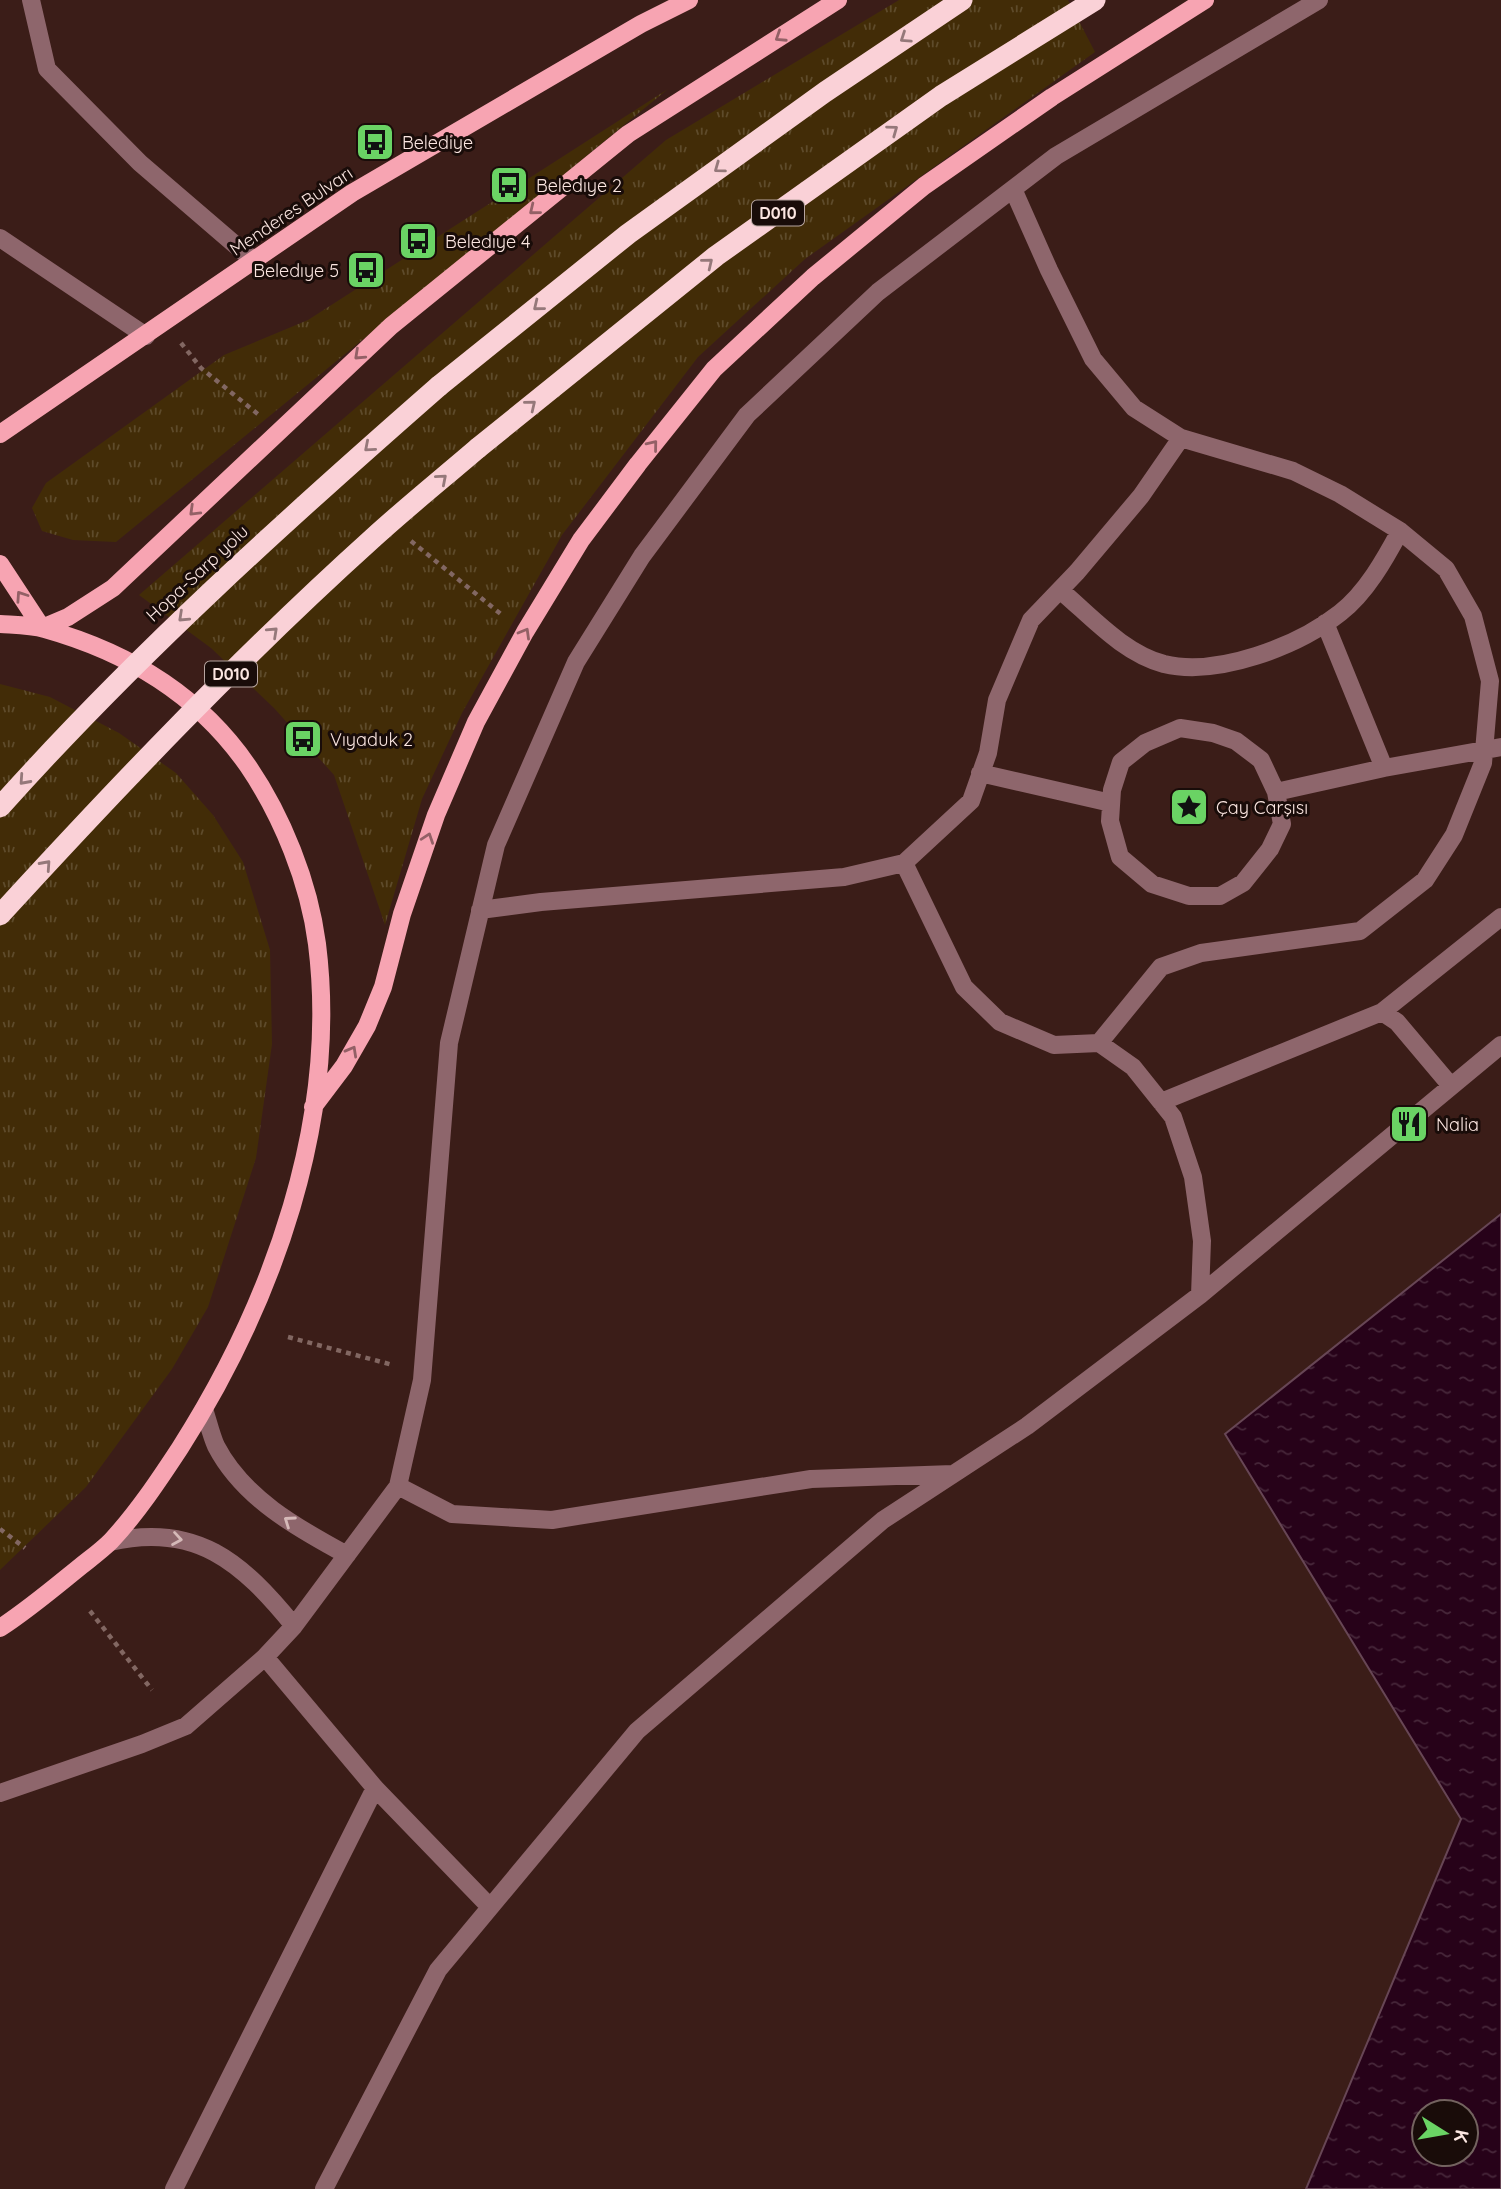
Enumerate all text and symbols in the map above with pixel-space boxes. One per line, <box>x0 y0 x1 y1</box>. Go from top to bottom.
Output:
one-way arrow <box>775 28 788 41</box>
one-way arrow <box>900 30 913 42</box>
bus stop icon: Belediye <box>354 121 396 163</box>
one-way arrow <box>885 126 898 138</box>
place label: Belediye <box>402 131 473 154</box>
one-way arrow <box>714 160 726 173</box>
street label: Menderes Bulvarı <box>225 161 357 261</box>
bus stop icon: Beledıye 2 <box>488 164 530 206</box>
place label: Beledıye 2 <box>536 174 622 197</box>
road number: D010 <box>752 200 804 226</box>
one-way arrow <box>530 201 542 214</box>
bus stop icon: Beledıye 4 <box>397 220 439 262</box>
place label: Beledıye 4 <box>445 230 530 253</box>
bus stop icon: Beledıye 5 <box>345 249 387 291</box>
place label: Beledıye 5 <box>253 259 339 282</box>
one-way arrow <box>700 259 713 271</box>
one-way arrow <box>533 298 545 311</box>
one-way arrow <box>354 347 367 359</box>
one-way arrow <box>523 401 535 414</box>
one-way arrow <box>364 439 377 451</box>
one-way arrow <box>645 440 657 453</box>
one-way arrow <box>433 475 446 487</box>
one-way arrow <box>189 503 202 515</box>
street label: Hopa-Sarp yolu <box>141 520 253 626</box>
one-way arrow <box>17 591 29 604</box>
one-way arrow <box>178 609 191 622</box>
one-way arrow <box>517 627 530 640</box>
one-way arrow <box>265 628 278 640</box>
road number: D010 <box>205 662 257 687</box>
bus stop icon: Vıyaduk 2 <box>282 718 324 760</box>
place label: Vıyaduk 2 <box>330 728 413 751</box>
one-way arrow <box>20 772 32 785</box>
place icon: Çay Carşısı <box>1168 786 1210 828</box>
place label: Çay Carşısı <box>1216 796 1308 819</box>
one-way arrow <box>420 832 434 845</box>
one-way arrow <box>38 860 50 873</box>
one-way arrow <box>344 1046 357 1059</box>
restaurant icon: Nalia <box>1388 1103 1430 1145</box>
place label: Nalia <box>1436 1113 1479 1136</box>
one-way arrow <box>284 1517 297 1529</box>
one-way arrow <box>171 1531 183 1546</box>
north arrow <box>1410 2098 1480 2168</box>
text: K <box>1449 2128 1475 2145</box>

